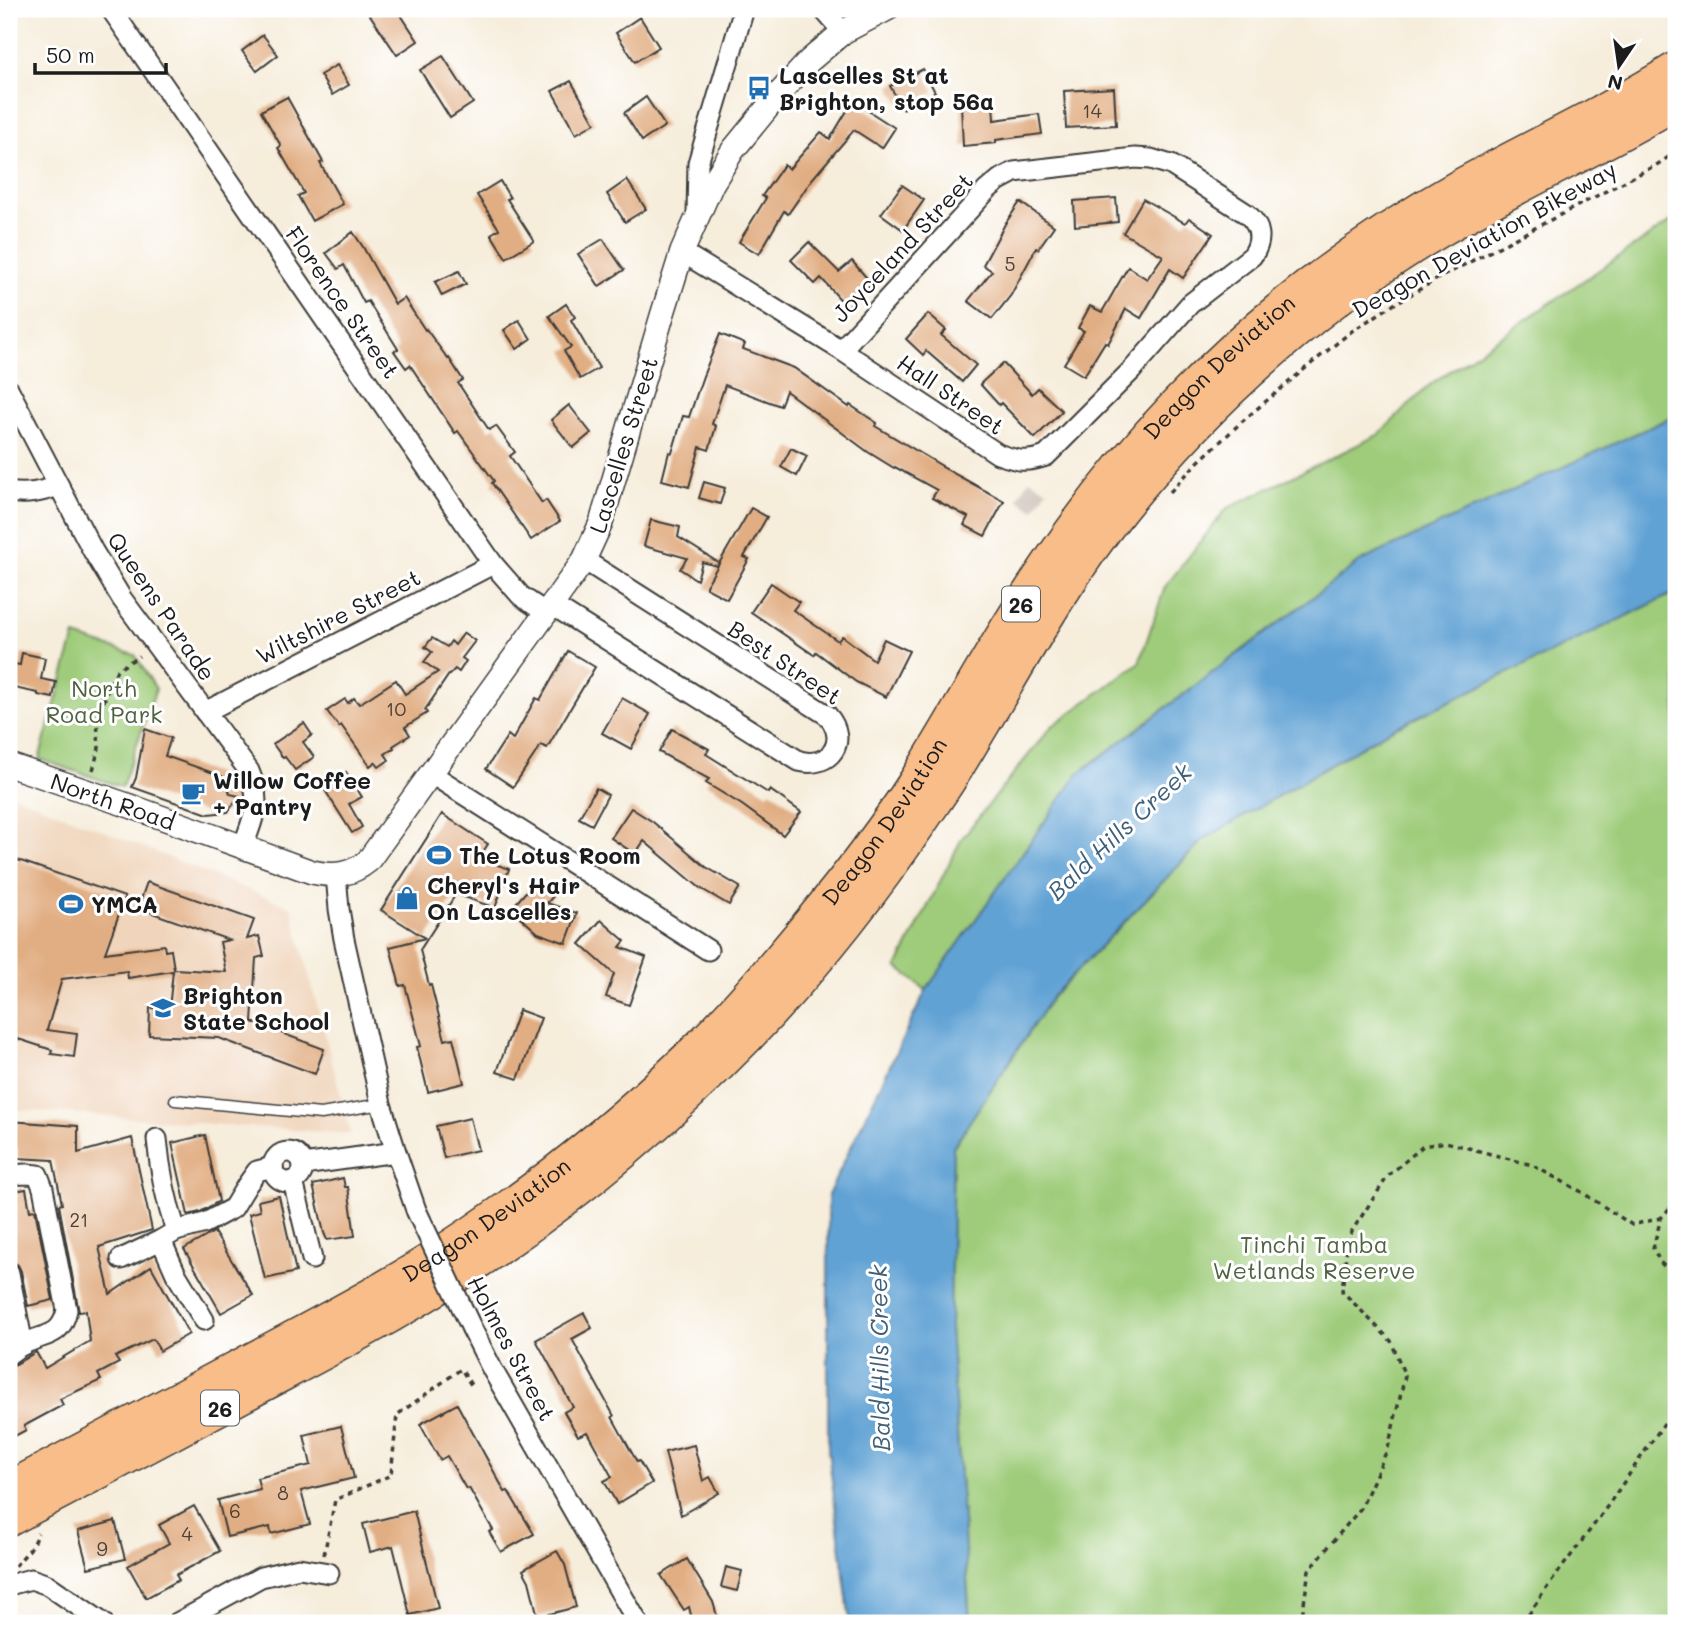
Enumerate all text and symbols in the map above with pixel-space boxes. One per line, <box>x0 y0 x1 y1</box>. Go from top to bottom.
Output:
scale bar <box>35 32 166 76</box>
north arrow <box>1584 32 1654 102</box>
text: 50 m <box>46 41 95 68</box>
place label: Lascelles St at Brighton, stop 56a <box>779 60 994 116</box>
text: N <box>1605 69 1625 97</box>
bus stop icon: Lascelles St at Brighton, stop 56a <box>745 74 773 102</box>
house number: 14 <box>1082 98 1102 123</box>
street label: Deagon Deviation Bikeway <box>1346 154 1622 324</box>
street label: Joyceland Street <box>825 166 979 328</box>
street label: Florence Street <box>279 220 407 384</box>
house number: 5 <box>1004 251 1016 276</box>
street label: Deagon Deviation <box>1136 287 1301 445</box>
street label: Hall Street <box>892 347 1010 441</box>
street label: Lascelles Street <box>582 353 664 537</box>
street label: Queens Parade <box>101 526 223 686</box>
street label: Wiltshire Street <box>251 562 425 670</box>
road number: 26 <box>1002 586 1040 622</box>
street label: Best Street <box>723 613 847 711</box>
park label: North Road Park <box>46 673 162 729</box>
house number: 10 <box>386 696 406 721</box>
street label: Deagon Deviation <box>815 732 953 911</box>
water label: Bald Hills Creek <box>1040 755 1199 906</box>
place label: Willow Coffee + Pantry <box>213 765 371 821</box>
street label: North Road <box>47 766 179 836</box>
cafe icon: Willow Coffee + Pantry <box>179 779 207 807</box>
place label: The Lotus Room <box>459 840 641 870</box>
sports icon: The Lotus Room <box>425 841 453 869</box>
place label: Cheryl's Hair On Lascelles <box>427 870 580 926</box>
shop icon: Cheryl's Hair On Lascelles <box>393 884 421 912</box>
place label: YMCA <box>91 889 158 919</box>
sports icon: YMCA <box>57 890 85 918</box>
place label: Brighton State School <box>183 980 330 1036</box>
school or university icon: Brighton State School <box>149 994 177 1022</box>
street label: Deagon Deviation <box>396 1150 576 1288</box>
house number: 21 <box>69 1207 89 1232</box>
park label: Tinchi Tamba Wetlands Reserve <box>1213 1229 1415 1285</box>
water label: Bald Hills Creek <box>862 1263 896 1451</box>
street label: Holmes Street <box>461 1270 563 1426</box>
road number: 26 <box>201 1390 239 1426</box>
house number: 8 <box>277 1480 289 1505</box>
house number: 6 <box>229 1498 241 1523</box>
house number: 4 <box>181 1521 193 1546</box>
house number: 9 <box>96 1536 108 1561</box>

